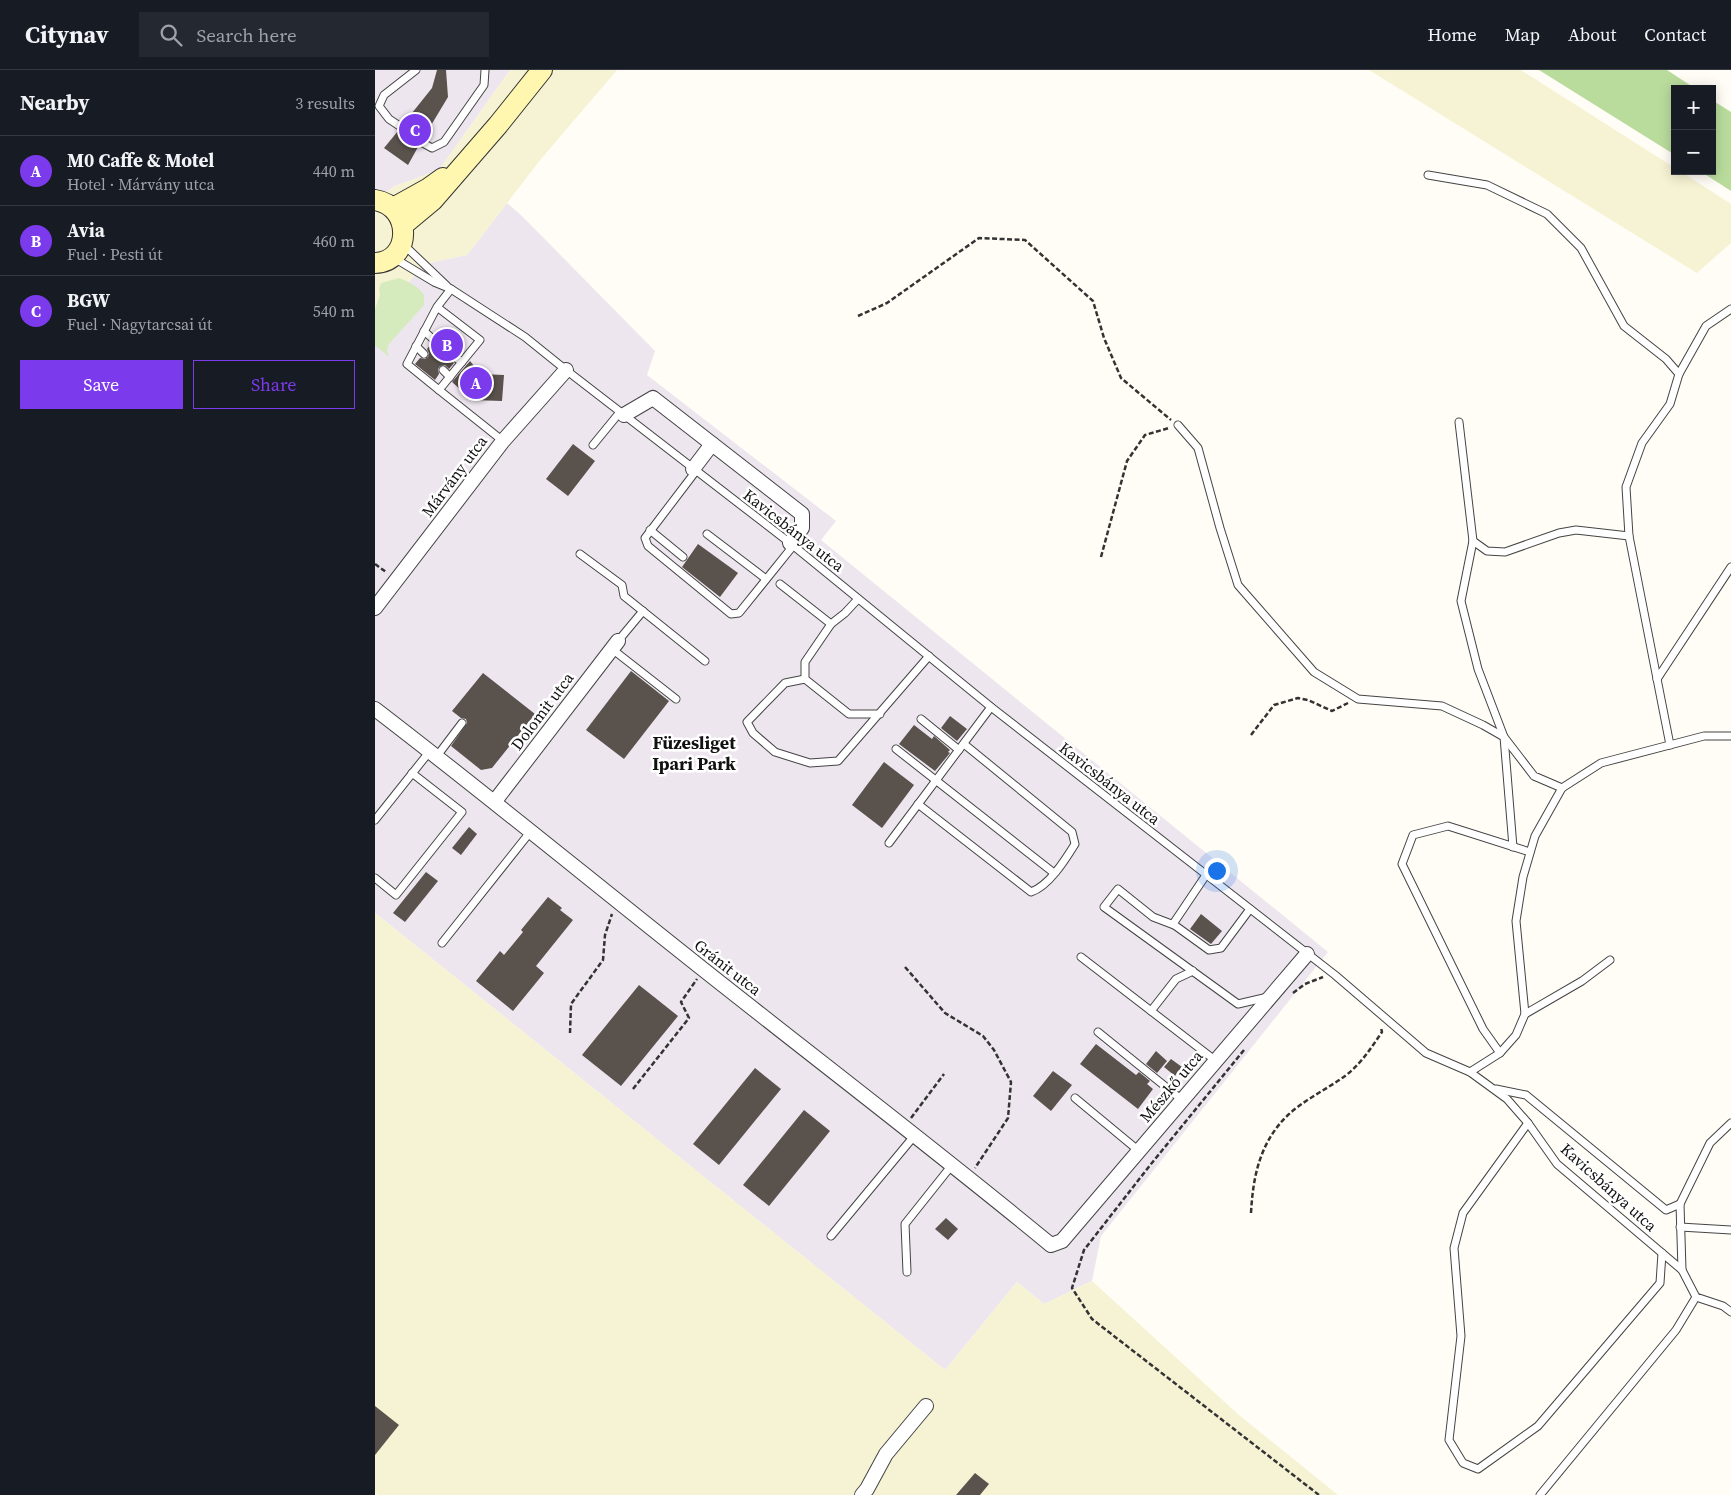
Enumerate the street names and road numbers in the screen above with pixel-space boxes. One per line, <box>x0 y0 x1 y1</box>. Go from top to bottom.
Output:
street label: Márvány utca <box>416 430 492 521</box>
street label: Kavicsbánya utca <box>739 484 850 577</box>
street label: Dolomit utca <box>505 667 579 754</box>
street label: Kavicsbánya utca <box>1055 737 1166 830</box>
street label: Gránit utca <box>690 934 767 1001</box>
street label: Mészkő utca <box>1134 1045 1208 1127</box>
street label: Kavicsbánya utca <box>1556 1138 1663 1237</box>

